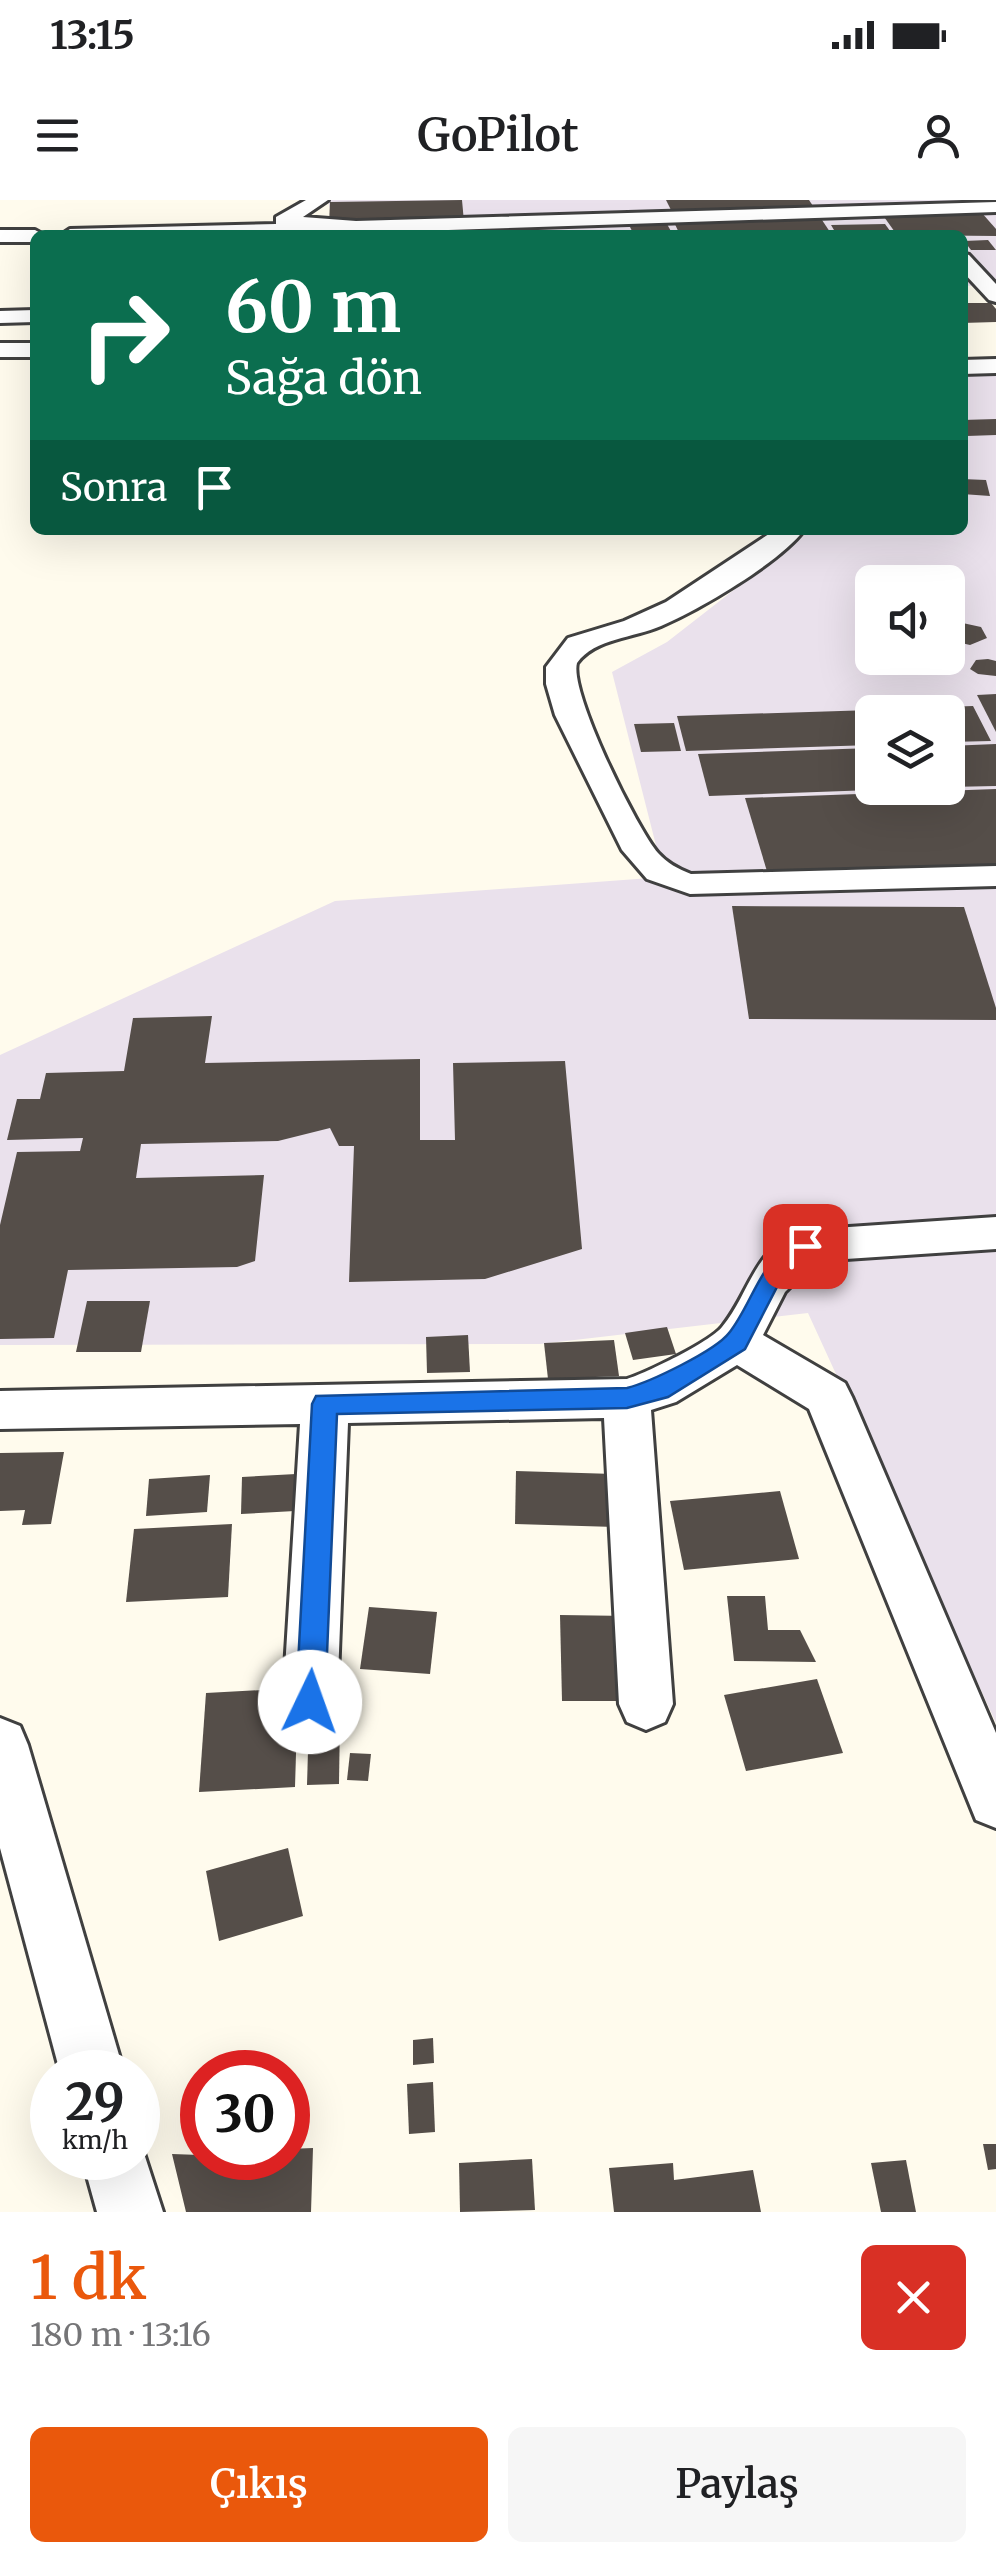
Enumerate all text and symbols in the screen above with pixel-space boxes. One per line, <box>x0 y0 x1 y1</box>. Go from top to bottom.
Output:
text: 13:15 <box>50 12 135 59</box>
text: GoPilot <box>417 107 579 163</box>
icon: menu <box>30 108 85 163</box>
icon: person <box>911 108 966 163</box>
text: 60 m <box>225 263 401 351</box>
icon: right <box>60 270 190 400</box>
text: Sağa dön <box>225 350 422 406</box>
icon: arrive <box>187 460 242 515</box>
text: Sonra <box>60 464 167 511</box>
map controls <box>855 565 965 805</box>
button: sound <box>855 565 965 675</box>
button: layers <box>855 695 965 805</box>
pin <box>763 1204 848 1289</box>
icon: arrive <box>778 1219 833 1274</box>
position arrow <box>258 1650 362 1754</box>
speed limit sign: 30 <box>180 2050 310 2180</box>
text: 29 <box>65 2071 125 2134</box>
text: km/h <box>62 2124 128 2156</box>
text: 1 dk <box>30 2240 146 2315</box>
button: close <box>861 2245 966 2350</box>
text: 180 m · 13:16 <box>30 2315 211 2355</box>
button: Çıkış <box>30 2427 488 2542</box>
button: Paylaş <box>508 2427 966 2542</box>

